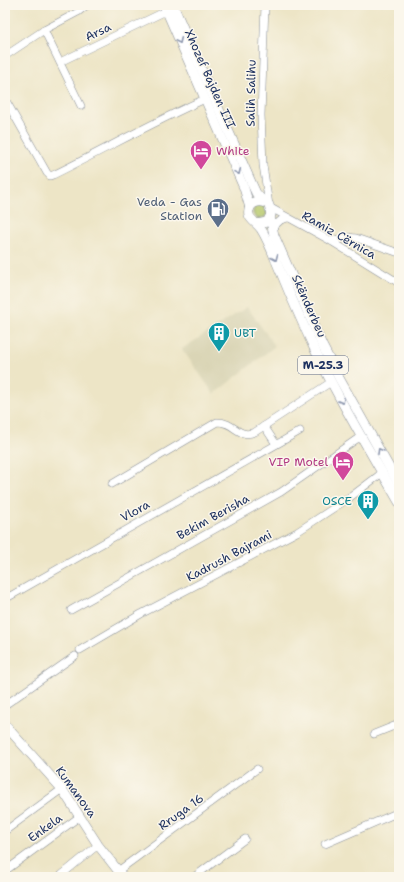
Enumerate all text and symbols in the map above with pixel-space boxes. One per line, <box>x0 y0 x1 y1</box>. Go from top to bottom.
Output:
street label: Arsa <box>82 19 114 45</box>
street label: Xhozef Bajden III <box>181 27 239 132</box>
one-way arrow <box>175 37 183 44</box>
street label: Salih Salihu <box>242 59 260 127</box>
hotel icon: White <box>188 138 214 171</box>
place label: White <box>216 143 250 159</box>
one-way arrow <box>233 169 241 176</box>
place label: Veda - Gas Station <box>137 194 202 224</box>
fuel station icon: Veda - Gas Station <box>205 196 231 229</box>
street label: Ramiz Cërnica <box>299 207 379 263</box>
one-way arrow <box>270 255 278 262</box>
street label: Skënderbeu <box>288 272 330 340</box>
building icon: UBT <box>206 320 232 353</box>
place label: UBT <box>234 325 257 341</box>
road number: M-25.3 <box>298 356 348 374</box>
one-way arrow <box>337 397 345 404</box>
one-way arrow <box>377 448 384 455</box>
hotel icon: VIP Motel <box>330 449 356 482</box>
place label: VIP Motel <box>268 454 328 470</box>
building icon: OSCE <box>355 488 381 521</box>
street label: Bekim Berisha <box>174 490 253 543</box>
place label: OSCE <box>322 493 352 509</box>
street label: Vlora <box>118 496 153 526</box>
street label: Kadrush Bajrami <box>183 527 275 585</box>
street label: Kumanova <box>52 763 100 821</box>
street label: Rruga 16 <box>155 790 207 834</box>
street label: Enkela <box>25 810 66 846</box>

